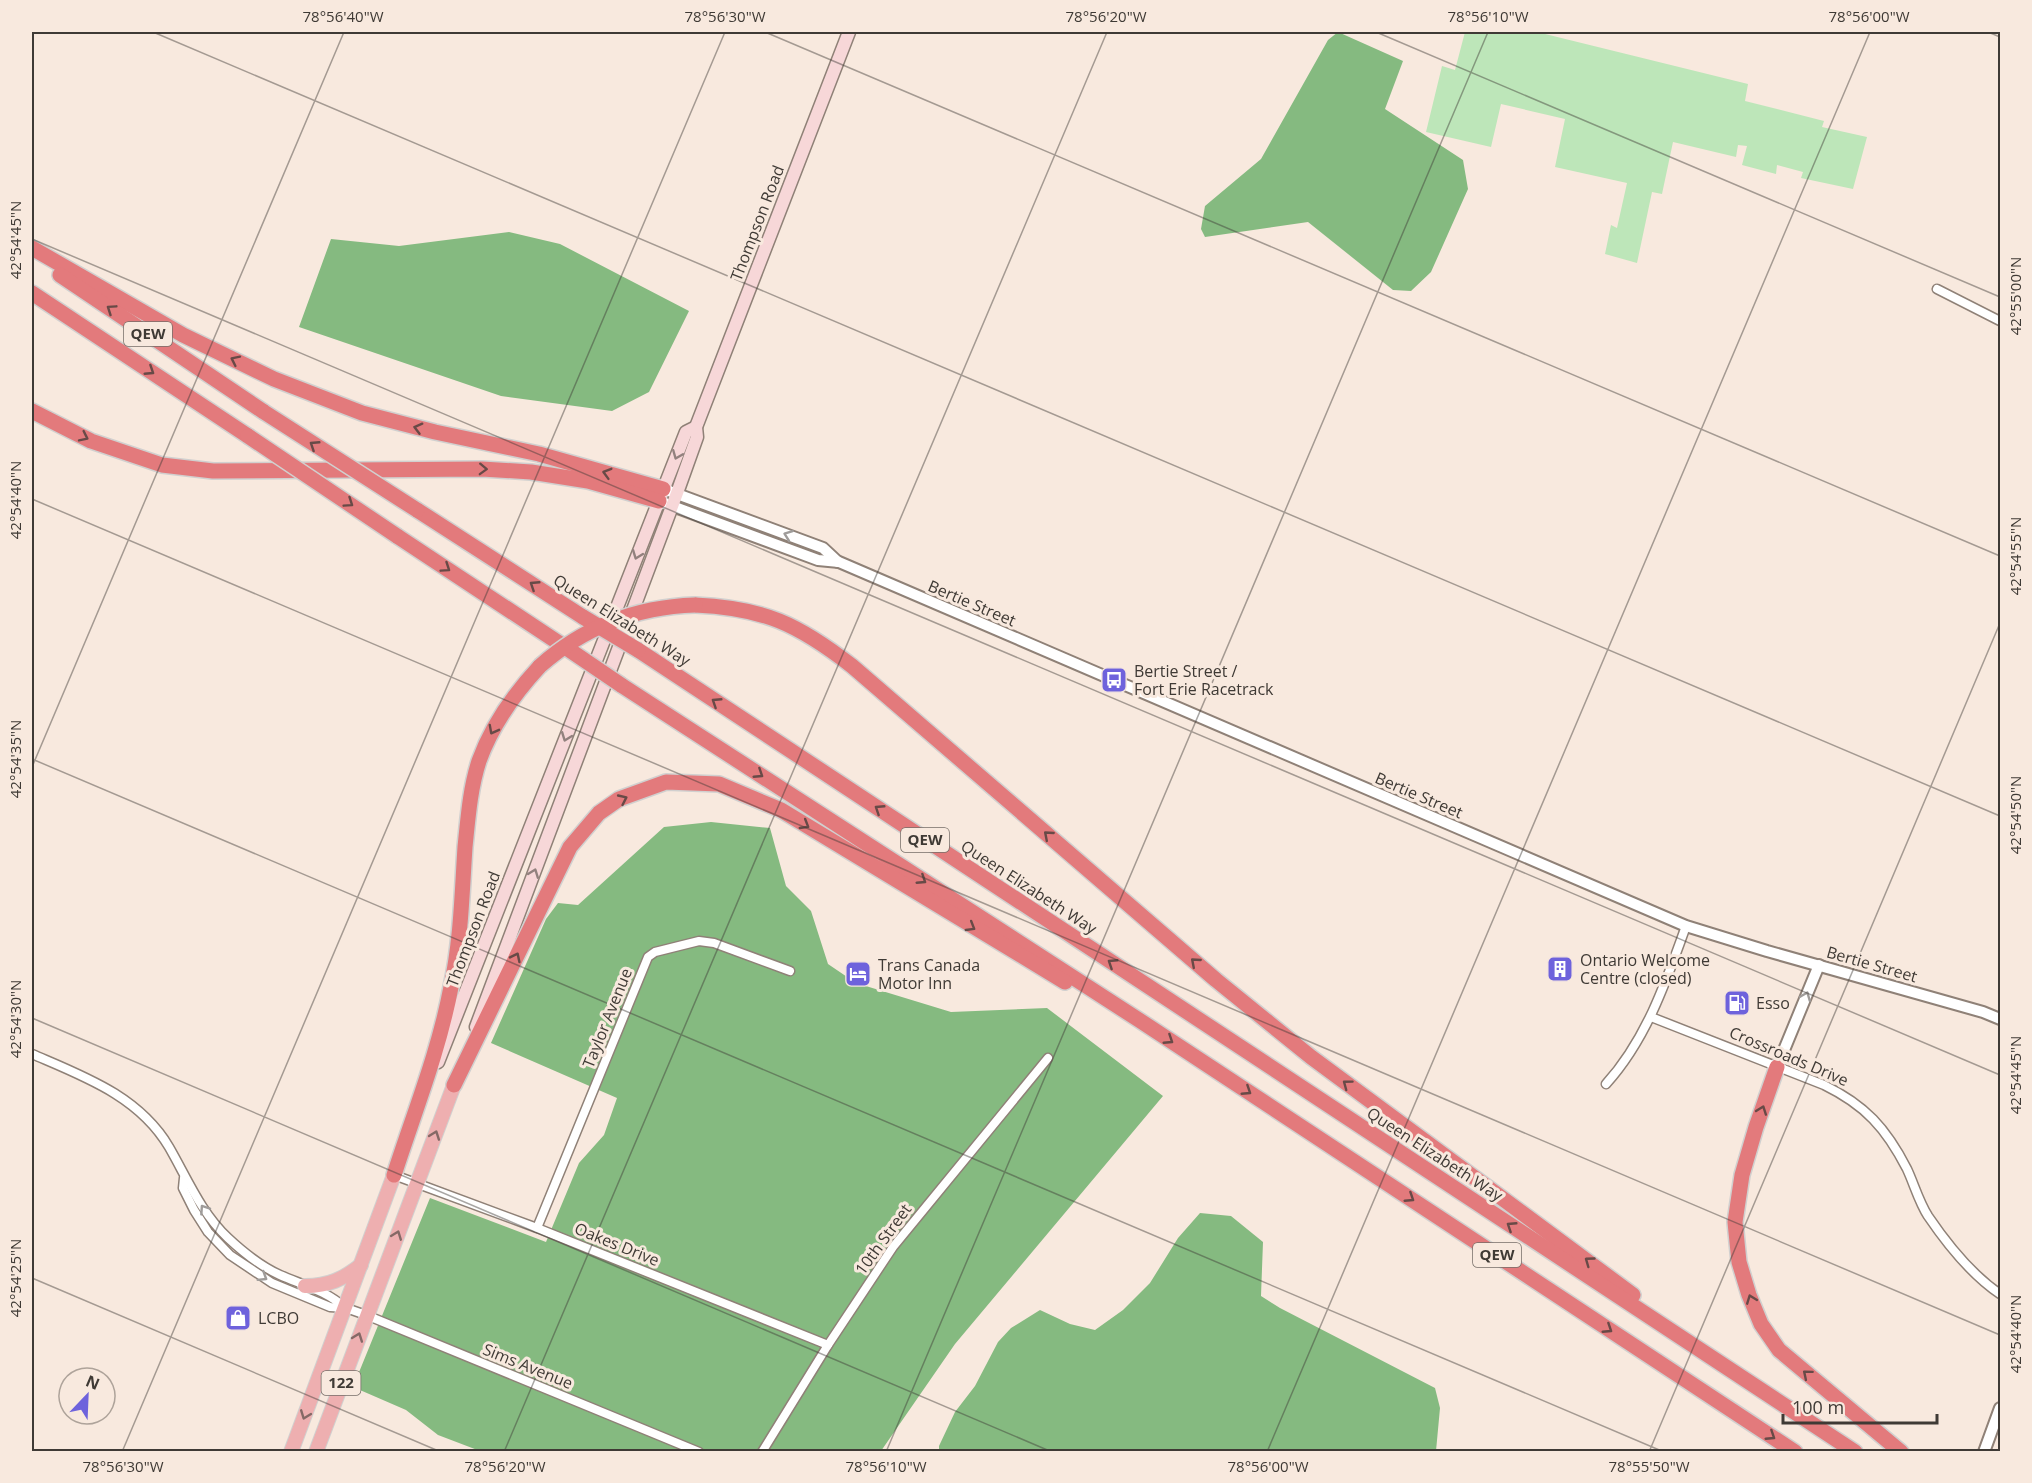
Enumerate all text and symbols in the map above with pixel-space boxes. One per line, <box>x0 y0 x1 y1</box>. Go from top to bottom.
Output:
text: 78°56'40"W <box>303 6 384 26</box>
text: 78°56'30"W <box>685 6 766 26</box>
text: 78°56'20"W <box>1066 6 1147 26</box>
text: 78°56'10"W <box>1448 6 1529 26</box>
text: 78°56'00"W <box>1829 6 1910 26</box>
street label: Thompson Road <box>725 162 789 284</box>
text: 42°54'45"N <box>5 201 25 279</box>
text: 42°55'00"N <box>2005 257 2025 335</box>
one-way arrow <box>107 305 118 316</box>
road number: QEW <box>124 322 172 346</box>
one-way arrow <box>230 356 241 368</box>
one-way arrow <box>144 364 155 375</box>
one-way arrow <box>413 422 423 435</box>
one-way arrow <box>77 430 88 441</box>
one-way arrow <box>310 441 321 452</box>
one-way arrow <box>672 449 684 460</box>
text: 42°54'40"N <box>5 461 25 539</box>
one-way arrow <box>479 463 488 475</box>
one-way arrow <box>602 468 613 480</box>
one-way arrow <box>343 496 353 508</box>
text: 42°54'55"N <box>2005 517 2025 595</box>
one-way arrow <box>783 530 794 542</box>
one-way arrow <box>632 549 644 560</box>
one-way arrow <box>439 561 450 572</box>
street label: Queen Elizabeth Way <box>549 569 696 672</box>
street label: Bertie Street <box>925 575 1020 631</box>
one-way arrow <box>529 581 540 592</box>
place label: Bertie Street / Fort Erie Racetrack <box>1134 660 1274 700</box>
bus stop icon: Bertie Street / Fort Erie Racetrack <box>1099 665 1129 695</box>
one-way arrow <box>712 698 723 709</box>
text: 42°54'35"N <box>5 720 25 798</box>
one-way arrow <box>489 724 500 734</box>
one-way arrow <box>561 731 573 742</box>
one-way arrow <box>752 767 763 778</box>
street label: Bertie Street <box>1372 767 1467 823</box>
text: 42°54'50"N <box>2005 776 2025 854</box>
one-way arrow <box>616 794 627 806</box>
one-way arrow <box>875 805 885 817</box>
one-way arrow <box>799 817 809 829</box>
road number: QEW <box>901 828 949 852</box>
one-way arrow <box>1044 831 1055 842</box>
street label: Queen Elizabeth Way <box>957 835 1102 940</box>
street label: Thompson Road <box>441 868 505 990</box>
one-way arrow <box>526 868 539 879</box>
one-way arrow <box>916 873 927 884</box>
one-way arrow <box>965 919 975 931</box>
street label: Bertie Street <box>1824 941 1920 988</box>
place label: Ontario Welcome Centre (closed) <box>1580 949 1710 989</box>
one-way arrow <box>509 953 521 964</box>
place label: Trans Canada Motor Inn <box>878 954 980 994</box>
building icon: Ontario Welcome Centre (closed) <box>1545 954 1575 984</box>
one-way arrow <box>1191 958 1202 969</box>
hotel icon: Trans Canada Motor Inn <box>843 959 873 989</box>
one-way arrow <box>1108 959 1119 970</box>
street label: Taylor Avenue <box>577 965 637 1071</box>
text: 42°54'30"N <box>5 980 25 1058</box>
fuel station icon: Esso <box>1722 988 1752 1018</box>
place label: Esso <box>1756 992 1790 1014</box>
one-way arrow <box>1799 992 1811 1003</box>
street label: Crossroads Drive <box>1726 1021 1852 1091</box>
one-way arrow <box>1163 1032 1173 1044</box>
text: 42°54'45"N <box>2005 1036 2025 1114</box>
one-way arrow <box>1343 1081 1354 1092</box>
one-way arrow <box>1240 1084 1251 1095</box>
street label: Queen Elizabeth Way <box>1363 1102 1508 1207</box>
one-way arrow <box>1754 1105 1767 1116</box>
one-way arrow <box>428 1130 441 1141</box>
one-way arrow <box>1404 1191 1414 1203</box>
street label: 10th Street <box>850 1199 916 1279</box>
one-way arrow <box>201 1204 212 1215</box>
street label: Oakes Drive <box>571 1217 663 1271</box>
one-way arrow <box>1507 1222 1518 1233</box>
one-way arrow <box>390 1230 402 1241</box>
text: 42°54'25"N <box>5 1239 25 1317</box>
road number: QEW <box>1473 1243 1521 1267</box>
one-way arrow <box>1585 1258 1596 1269</box>
one-way arrow <box>257 1270 267 1282</box>
one-way arrow <box>1746 1295 1759 1305</box>
text: 42°54'40"N <box>2005 1295 2025 1373</box>
shop icon: LCBO <box>223 1303 253 1333</box>
place label: LCBO <box>258 1307 299 1329</box>
one-way arrow <box>1602 1321 1612 1333</box>
one-way arrow <box>350 1332 363 1343</box>
street label: Sims Avenue <box>480 1338 576 1394</box>
north arrow <box>57 1366 117 1426</box>
text: N <box>83 1370 103 1395</box>
one-way arrow <box>1803 1370 1814 1381</box>
road number: 122 <box>322 1371 360 1395</box>
scale bar <box>1783 1387 1938 1425</box>
text: 100 m <box>1792 1395 1844 1419</box>
one-way arrow <box>300 1409 312 1420</box>
one-way arrow <box>1764 1429 1775 1440</box>
text: 78°56'30"W <box>83 1456 164 1476</box>
text: 78°56'20"W <box>465 1456 546 1476</box>
text: 78°56'10"W <box>846 1456 927 1476</box>
text: 78°56'00"W <box>1228 1456 1309 1476</box>
text: 78°55'50"W <box>1609 1456 1690 1476</box>

